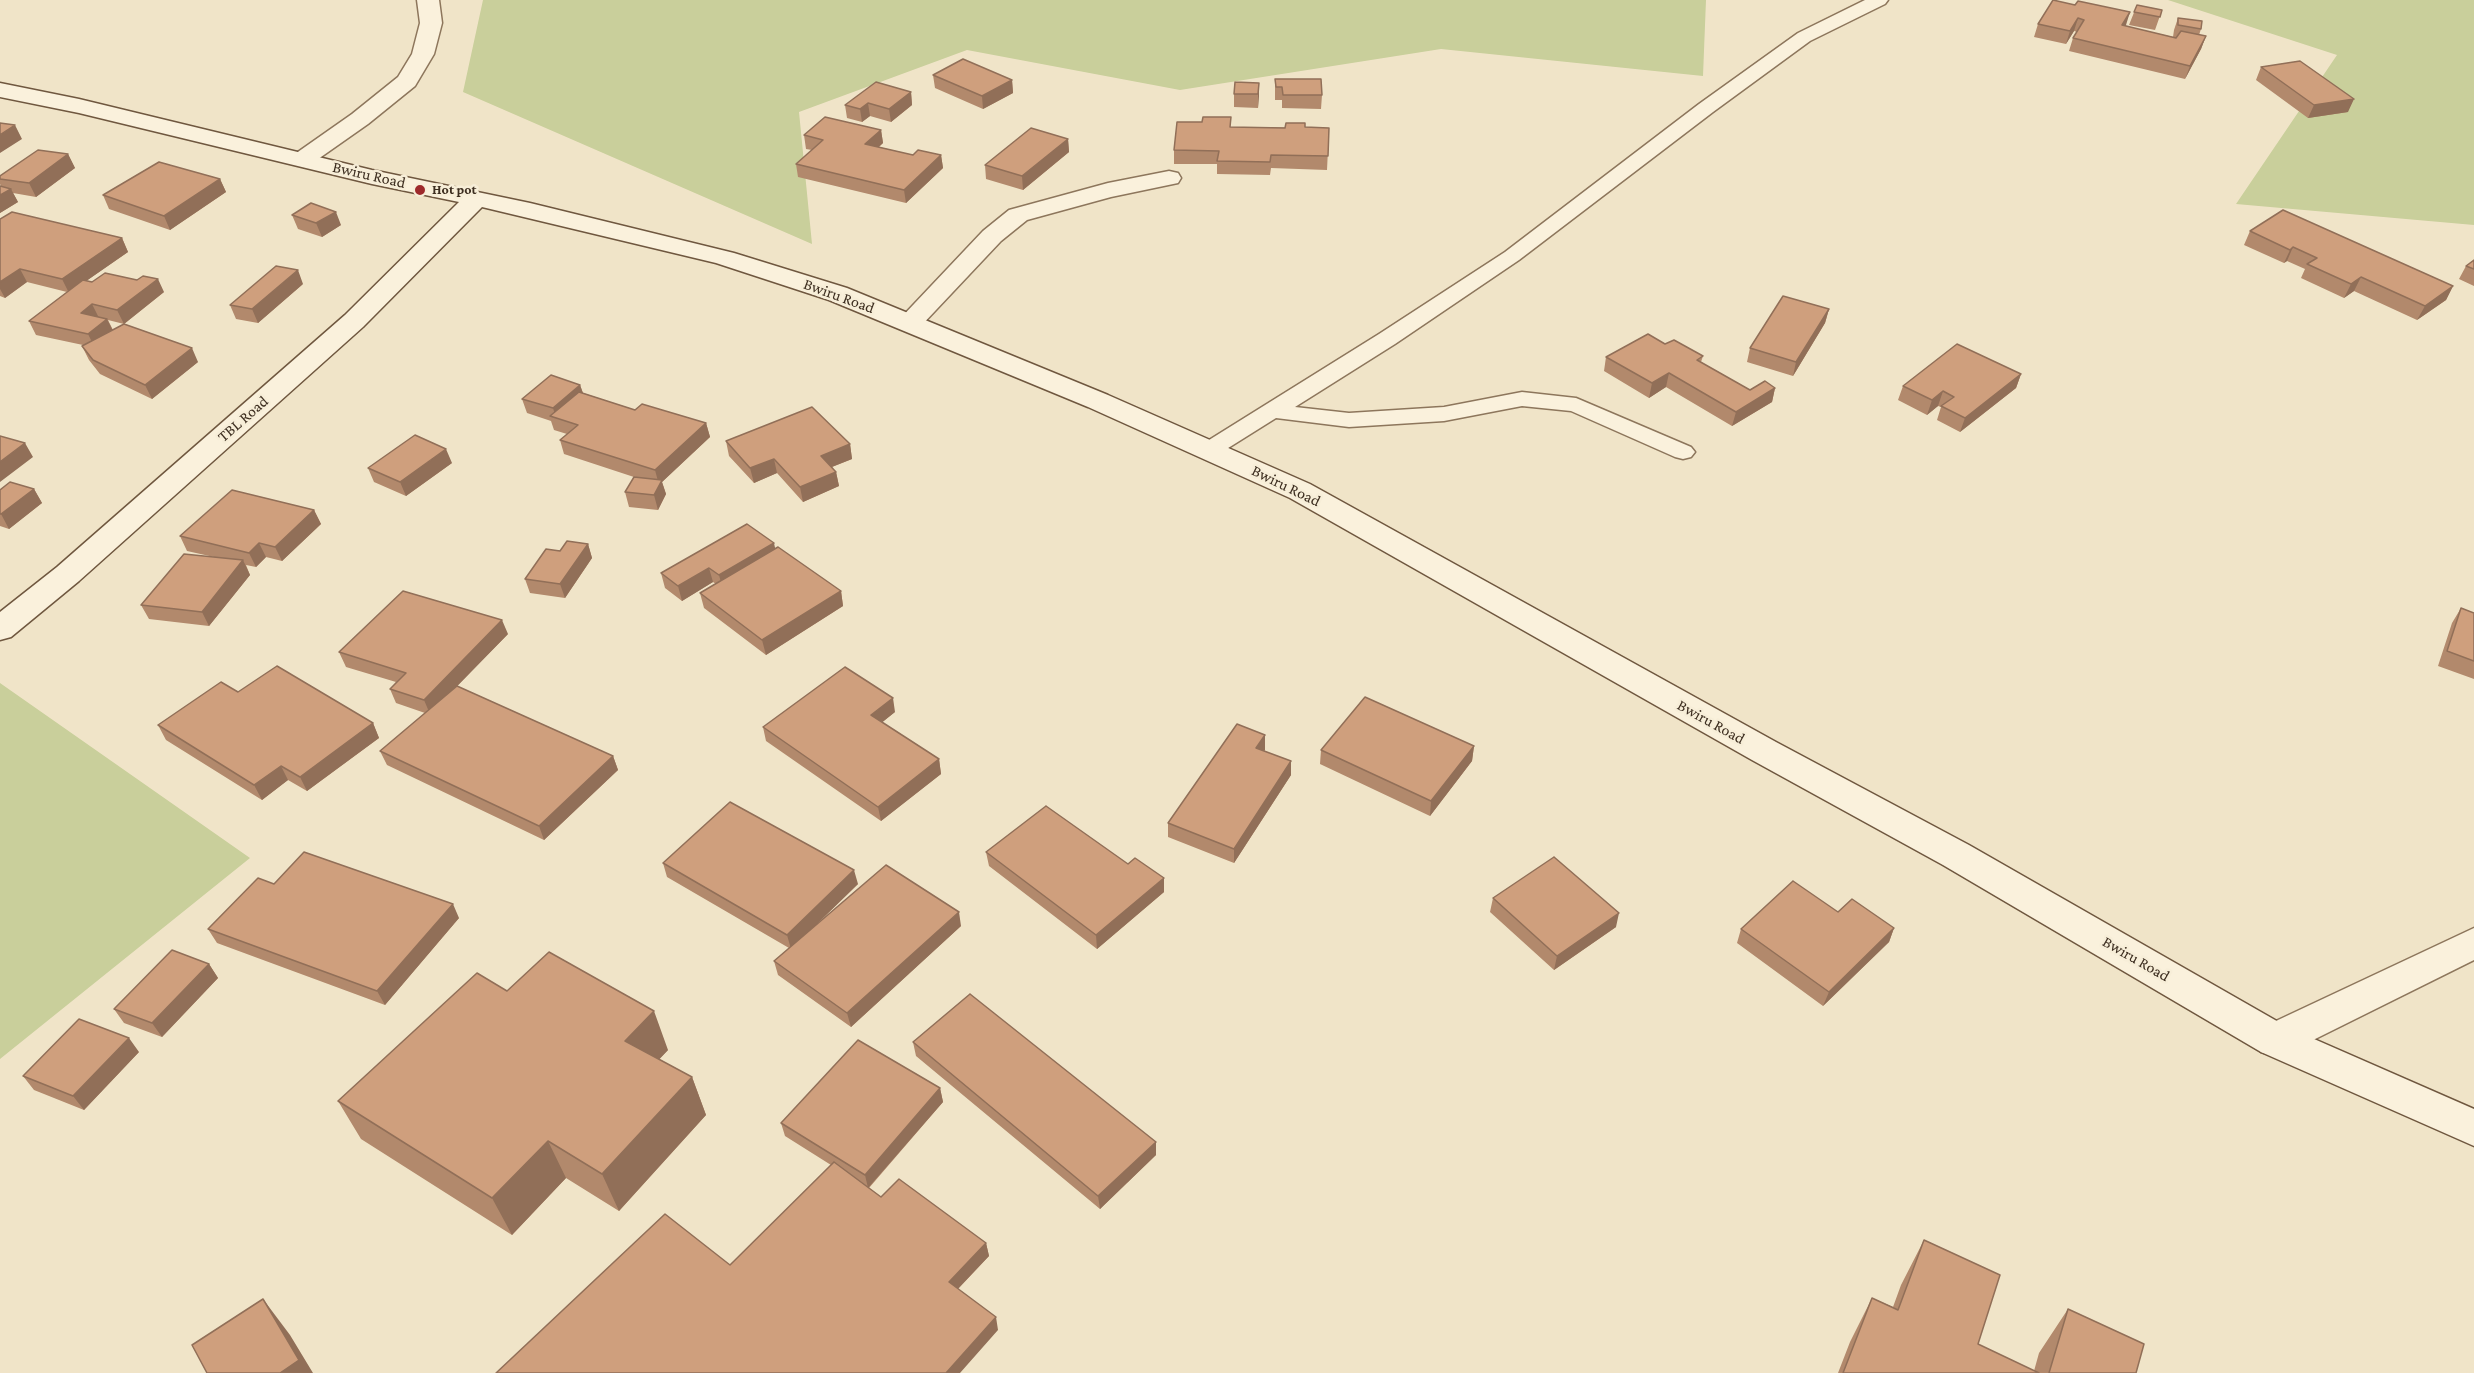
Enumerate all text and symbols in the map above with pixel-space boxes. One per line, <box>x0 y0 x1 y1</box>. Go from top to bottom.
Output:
street label: Bwiru Road <box>331 157 407 193</box>
place label: Hot pot <box>432 182 477 198</box>
marker: Hot pot <box>413 183 427 197</box>
street label: Bwiru Road <box>801 274 877 318</box>
street label: TBL Road <box>214 392 272 446</box>
street label: Bwiru Road <box>1248 461 1324 511</box>
street label: Bwiru Road <box>1674 696 1748 748</box>
street label: Bwiru Road <box>2099 932 2173 986</box>

